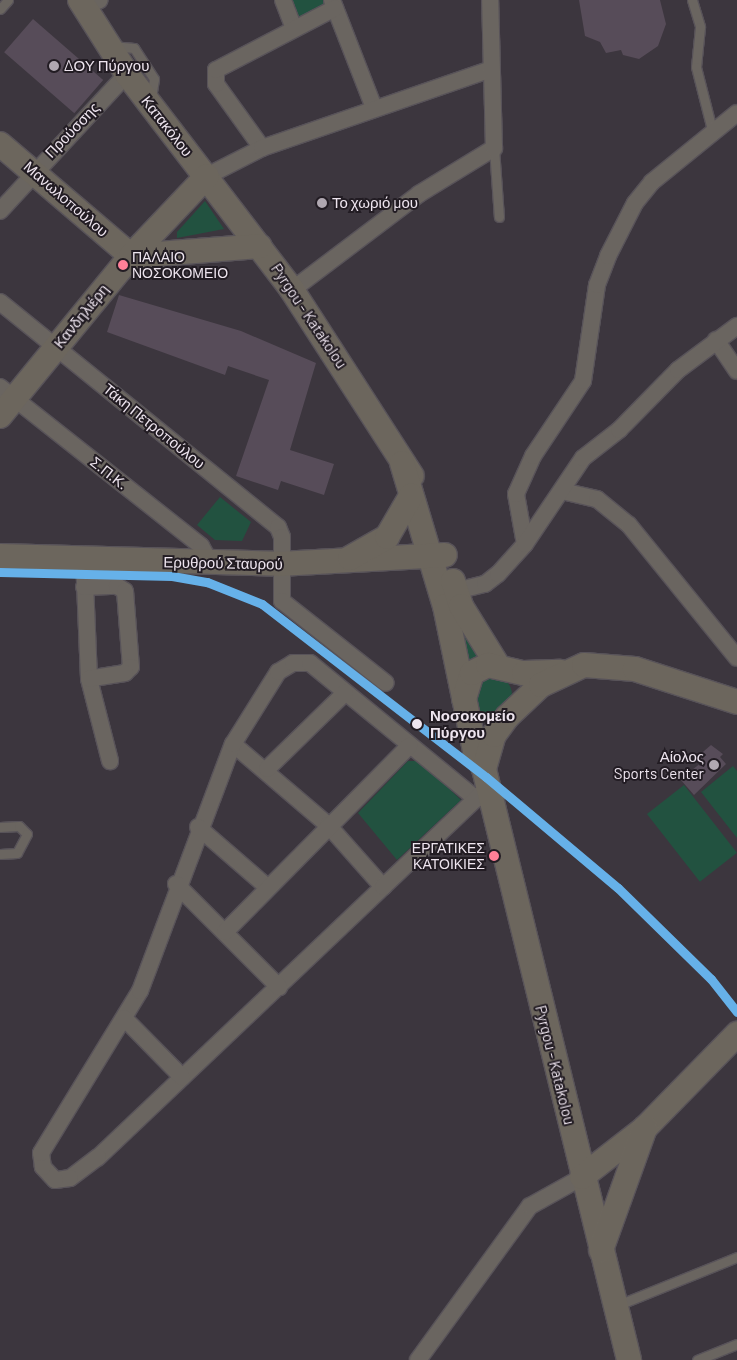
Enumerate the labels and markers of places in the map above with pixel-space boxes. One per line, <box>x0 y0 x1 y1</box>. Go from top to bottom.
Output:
place label: ΔΟΥ Πύργου <box>64 57 149 75</box>
marker: ΔΟΥ Πύργου <box>48 60 60 72</box>
place label: Το χωριό μου <box>332 194 418 212</box>
marker: Το χωριό μου <box>316 197 328 209</box>
place label: ΠΑΛΑΙΟ ΝΟΣΟΚΟΜΕΙΟ <box>132 249 228 282</box>
marker: ΠΑΛΑΙΟ ΝΟΣΟΚΟΜΕΙΟ <box>118 260 128 270</box>
place label: Νοσοκομείο Πύργου <box>430 706 515 741</box>
marker: Νοσοκομείο Πύργου <box>408 715 426 733</box>
place label: Αίολος Sports Center <box>614 747 704 782</box>
marker: Αίολος Sports Center <box>708 759 720 771</box>
place label: ΕΡΓΑΤΙΚΕΣ ΚΑΤΟΙΚΙΕΣ <box>412 840 485 872</box>
marker: ΕΡΓΑΤΙΚΕΣ ΚΑΤΟΙΚΙΕΣ <box>489 851 499 861</box>

